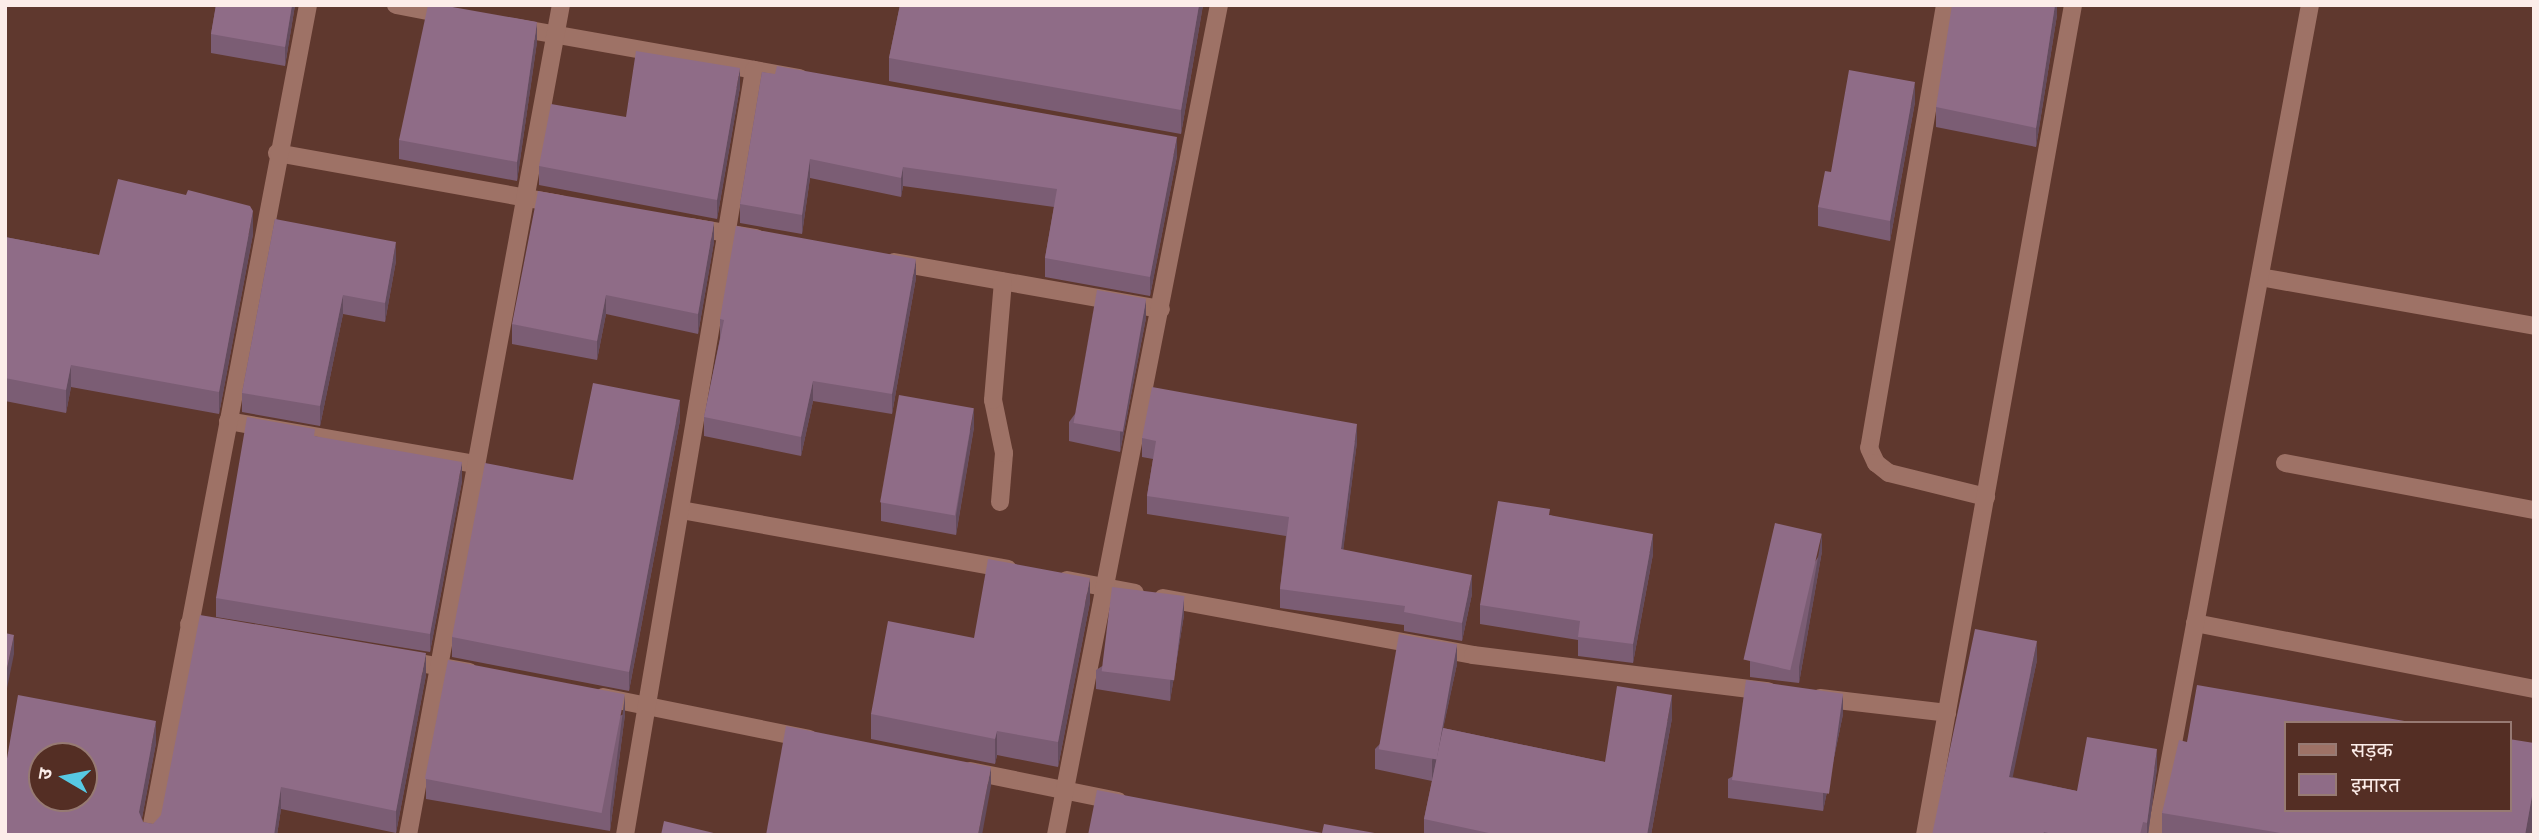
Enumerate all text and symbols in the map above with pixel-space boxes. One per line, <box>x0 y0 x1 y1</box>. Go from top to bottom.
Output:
legend <box>2284 721 2511 812</box>
text: सड़क <box>2351 733 2393 765</box>
north arrow <box>28 742 98 812</box>
text: उ <box>29 766 59 782</box>
text: इमारत <box>2351 768 2400 800</box>

